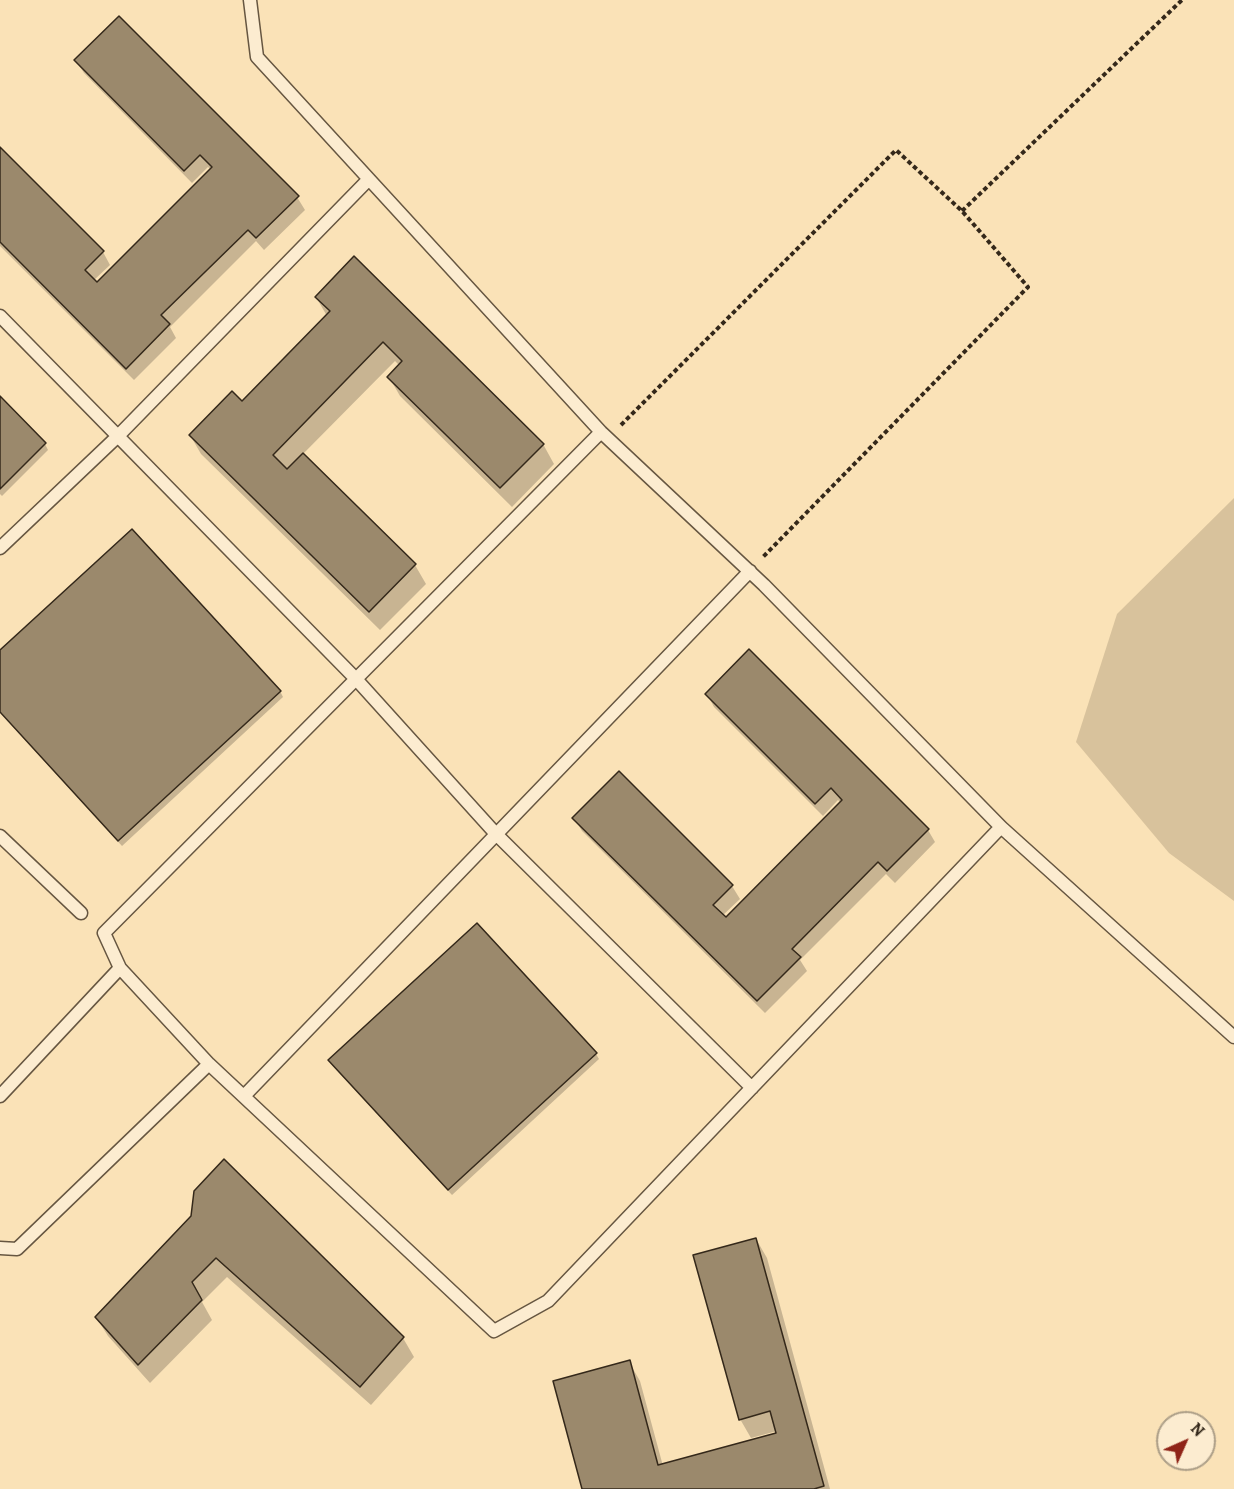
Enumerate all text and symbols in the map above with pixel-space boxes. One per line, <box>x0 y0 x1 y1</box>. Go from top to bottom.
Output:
north arrow <box>1156 1411 1216 1471</box>
text: N <box>1185 1418 1209 1442</box>

